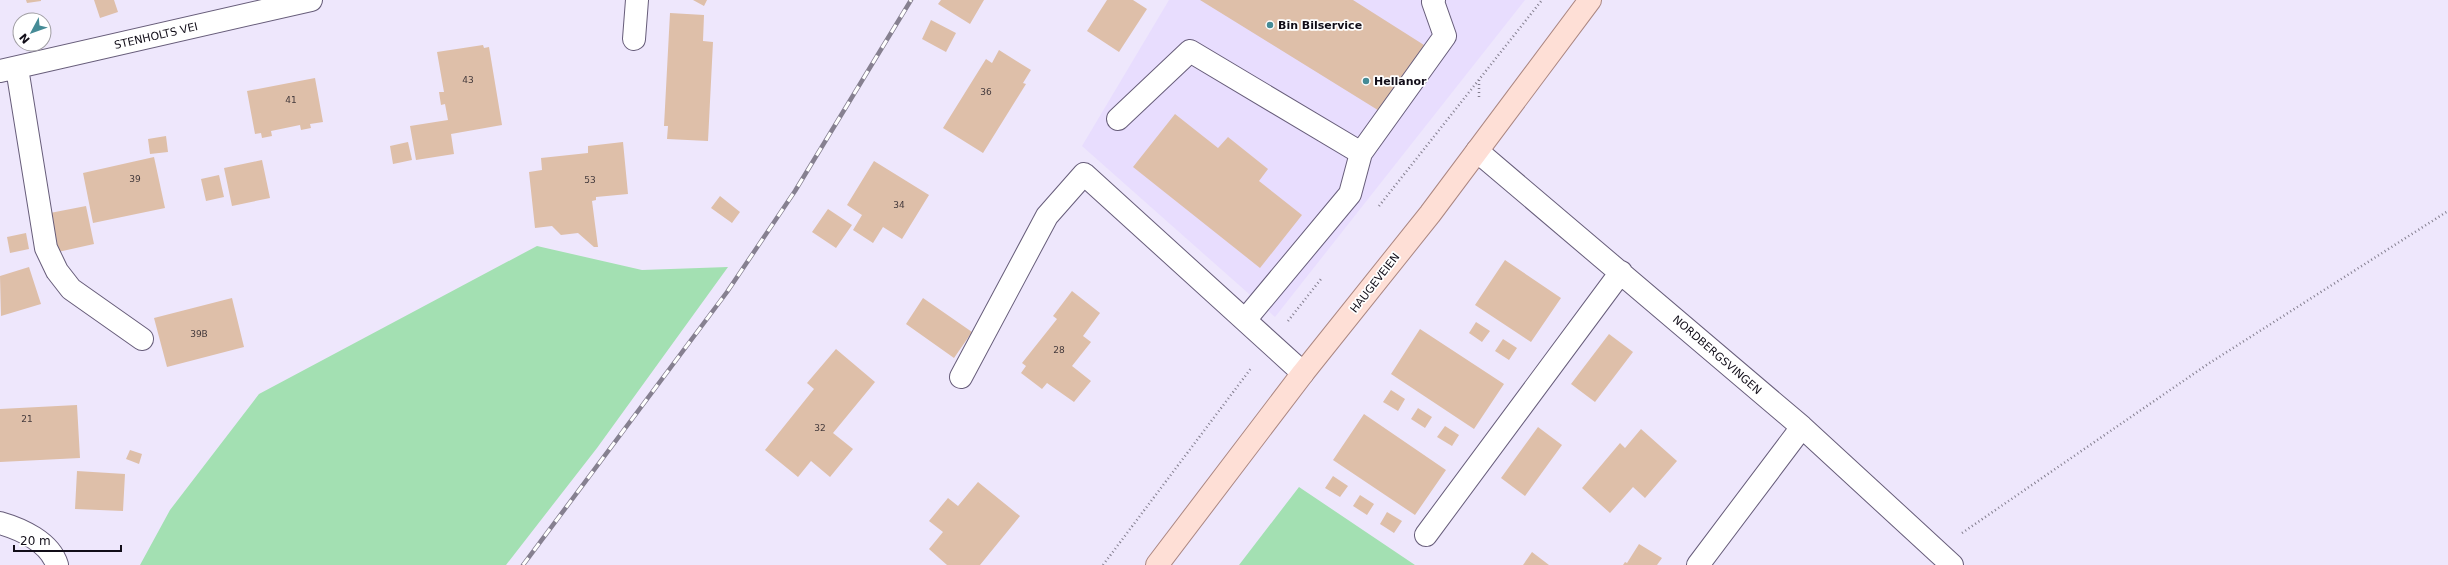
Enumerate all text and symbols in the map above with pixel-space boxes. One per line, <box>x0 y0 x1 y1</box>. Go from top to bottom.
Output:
north arrow <box>12 12 52 52</box>
place label: Bin Bilservice <box>1278 19 1362 32</box>
street label: STENHOLTS VEI <box>113 20 199 52</box>
marker: Bin Bilservice <box>1265 20 1275 30</box>
text: N <box>17 30 33 46</box>
house number: 43 <box>462 75 474 85</box>
place label: Hellanor <box>1374 75 1427 88</box>
marker: Hellanor <box>1361 76 1371 86</box>
house number: 36 <box>980 87 992 97</box>
house number: 41 <box>285 95 297 105</box>
house number: 39 <box>129 174 141 184</box>
house number: 53 <box>584 175 596 185</box>
house number: 34 <box>893 200 905 210</box>
street label: HAUGEVEIEN <box>1348 251 1402 315</box>
street label: NORDBERGSVINGEN <box>1670 313 1764 397</box>
house number: 39B <box>190 329 208 339</box>
house number: 28 <box>1053 345 1065 355</box>
house number: 21 <box>21 414 33 424</box>
house number: 32 <box>814 423 826 433</box>
scale bar <box>14 527 121 553</box>
text: 20 m <box>20 534 51 548</box>

